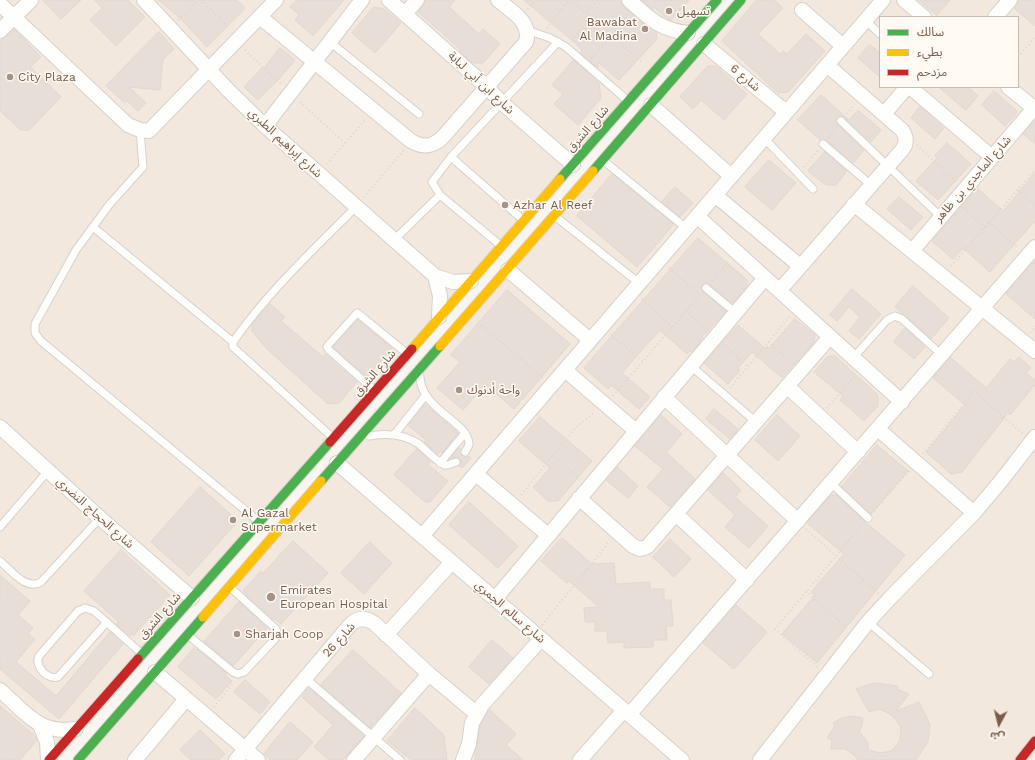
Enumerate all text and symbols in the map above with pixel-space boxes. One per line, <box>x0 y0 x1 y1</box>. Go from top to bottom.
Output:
place label: تسهيل <box>677 4 710 18</box>
marker: تسهيل <box>664 6 674 16</box>
place label: Bawabat Al Madina <box>579 15 637 43</box>
legend <box>879 16 1019 88</box>
marker: Bawabat Al Madina <box>640 24 650 34</box>
text: سالك <box>917 25 944 39</box>
text: بطيء <box>917 45 943 59</box>
street label: شارع ابن أبي لبابة <box>445 49 517 117</box>
street label: شارع 6 <box>727 61 763 95</box>
text: مزدحم <box>917 65 947 79</box>
place label: City Plaza <box>18 70 76 84</box>
marker: City Plaza <box>5 72 15 82</box>
street label: شارع الشرق <box>564 103 612 155</box>
street label: شارع إبراهيم الطبري <box>245 105 325 181</box>
street label: شارع الماجدي بن ظاهر <box>932 133 1014 225</box>
place label: Azhar Al Reef <box>513 198 592 212</box>
marker: Azhar Al Reef <box>500 200 510 210</box>
street label: شارع الشرق <box>351 347 399 399</box>
place label: واحة أدنوك <box>467 383 520 397</box>
marker: واحة أدنوك <box>454 385 464 395</box>
street label: شارع الحجاج النضري <box>53 474 137 552</box>
place label: Al Gazal Supermarket <box>241 506 317 534</box>
marker: Al Gazal Supermarket <box>228 515 238 525</box>
street label: شارع سالم الجمري <box>472 577 548 647</box>
place label: Emirates European Hospital <box>280 583 388 611</box>
street label: شارع الشرق <box>136 590 184 642</box>
marker: Emirates European Hospital <box>265 591 277 603</box>
street label: شارع 26 <box>320 620 358 660</box>
place label: Sharjah Coop <box>245 627 323 641</box>
marker: Sharjah Coop <box>232 629 242 639</box>
north arrow <box>979 704 1019 744</box>
text: ش <box>989 729 1006 744</box>

